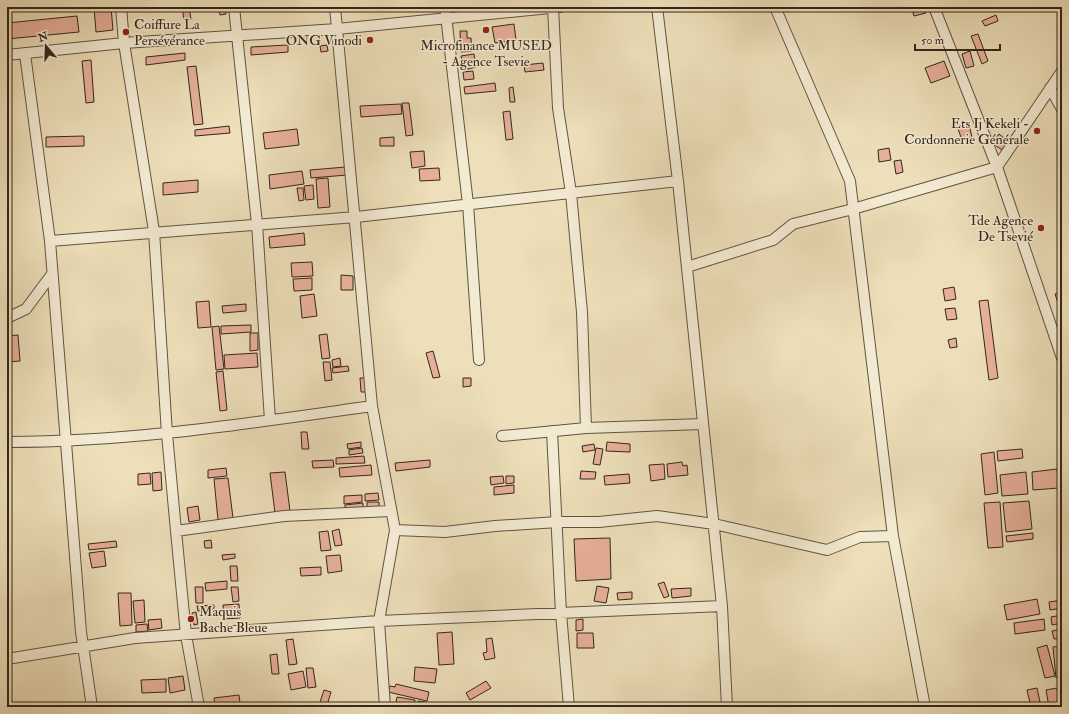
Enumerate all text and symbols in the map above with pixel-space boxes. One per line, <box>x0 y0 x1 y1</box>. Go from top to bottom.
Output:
place label: Coiffure La Persévérance <box>134 16 205 49</box>
marker: Microfinance MUSED - Agence Tsevie <box>481 25 491 35</box>
north arrow <box>26 26 66 66</box>
scale bar <box>915 26 1000 52</box>
marker: Coiffure La Persévérance <box>121 27 131 37</box>
text: N <box>35 29 51 45</box>
place label: ONG Vinodi <box>286 32 362 49</box>
text: 50 m <box>921 33 945 48</box>
marker: ONG Vinodi <box>365 35 375 45</box>
place label: Microfinance MUSED - Agence Tsevie <box>420 37 552 70</box>
place label: Ets Ij Kekeli - Cordonnerie Générale <box>904 115 1029 148</box>
marker: Ets Ij Kekeli - Cordonnerie Générale <box>1032 126 1042 136</box>
place label: Tde Agence De Tsevié <box>968 212 1033 245</box>
marker: Tde Agence De Tsevié <box>1036 223 1046 233</box>
place label: Maquis Bache Bleue <box>199 603 267 636</box>
marker: Maquis Bache Bleue <box>186 614 196 624</box>

